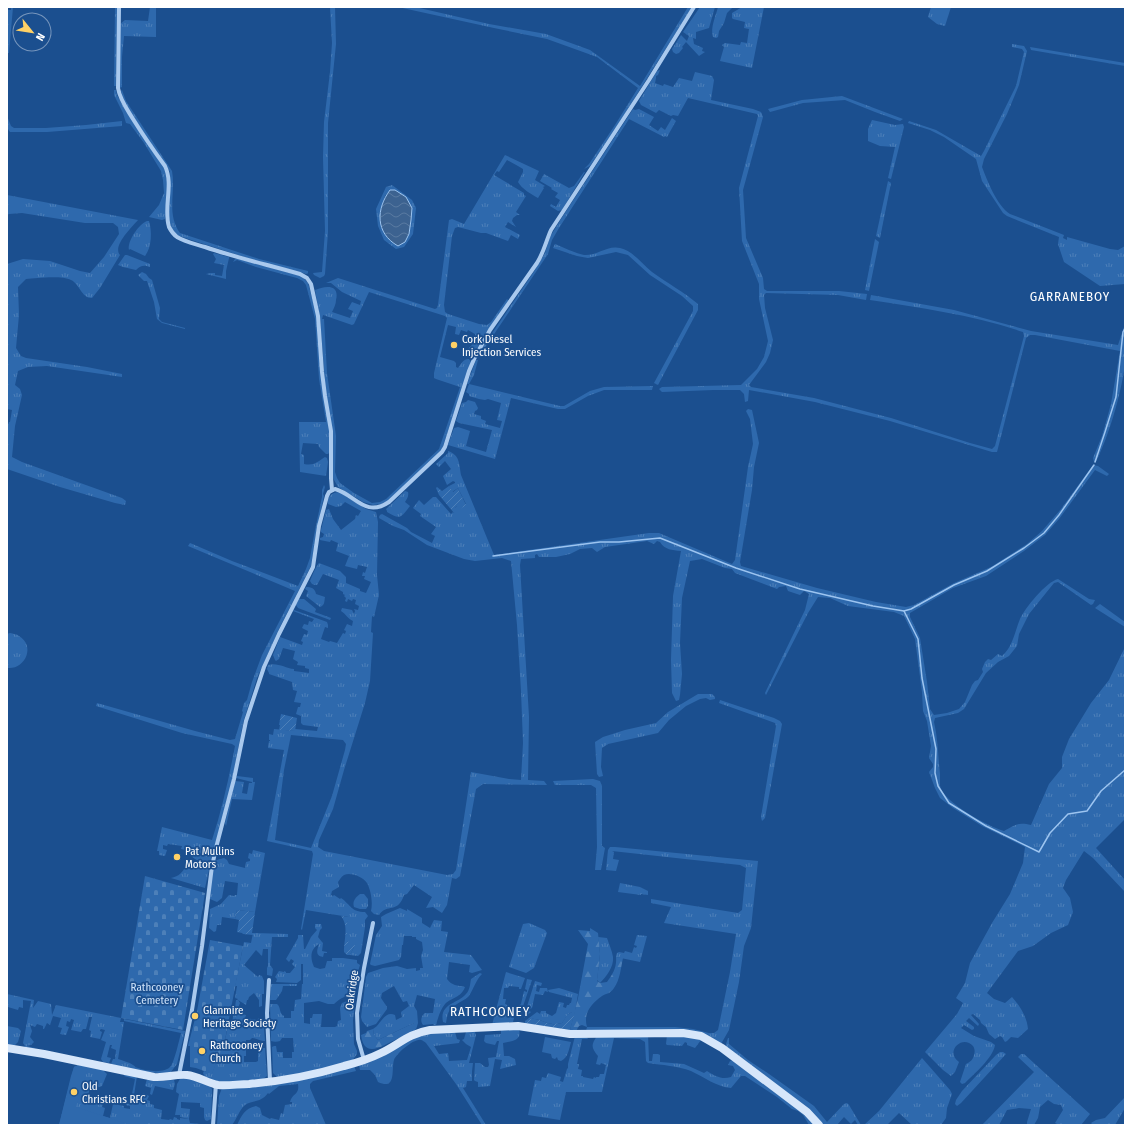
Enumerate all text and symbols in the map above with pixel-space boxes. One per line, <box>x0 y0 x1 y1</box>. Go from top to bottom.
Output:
north arrow <box>12 12 52 52</box>
text: N <box>33 31 48 43</box>
district label: GARRANEBOY <box>1030 289 1110 304</box>
place label: Cork Diesel Injection Services <box>462 333 541 359</box>
marker: Cork Diesel Injection Services <box>449 340 459 350</box>
place label: Pat Mullins Motors <box>185 845 235 871</box>
marker: Pat Mullins Motors <box>172 852 182 862</box>
street label: Oakridge <box>343 969 361 1011</box>
park label: Rathcooney Cemetery <box>131 981 184 1007</box>
place label: Glanmire Heritage Society <box>203 1004 276 1030</box>
district label: RATHCOONEY <box>450 1004 530 1019</box>
marker: Glanmire Heritage Society <box>190 1011 200 1021</box>
place label: Rathcooney Church <box>210 1039 263 1065</box>
marker: Rathcooney Church <box>197 1046 207 1056</box>
place label: Old Christians RFC <box>82 1080 146 1106</box>
marker: Old Christians RFC <box>69 1087 79 1097</box>

